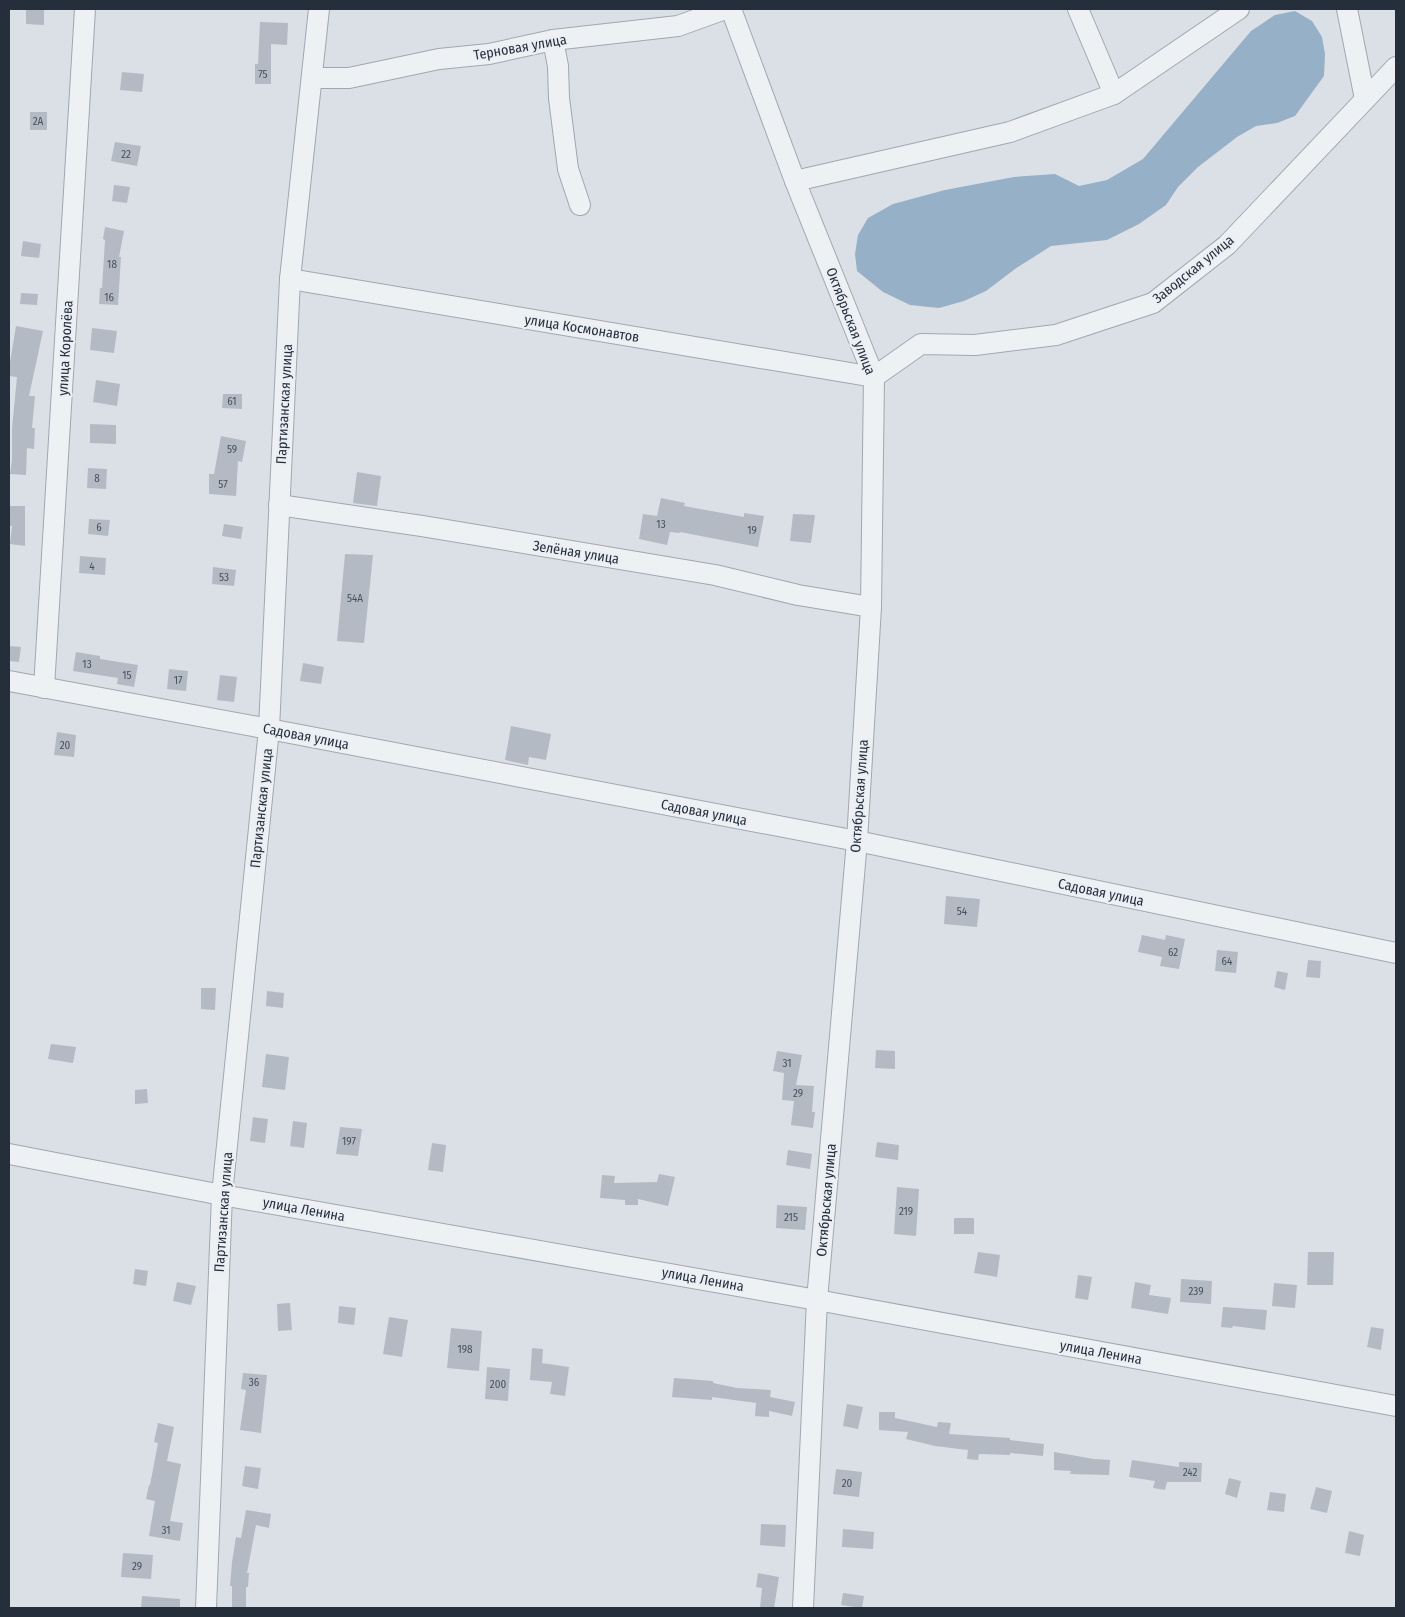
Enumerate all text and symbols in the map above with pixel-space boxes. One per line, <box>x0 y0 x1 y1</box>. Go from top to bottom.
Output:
street label: Терновая улица <box>472 31 568 64</box>
house number: 75 <box>258 68 268 81</box>
house number: 2А <box>33 115 44 128</box>
house number: 22 <box>121 148 131 161</box>
street label: Заводская улица <box>1149 231 1237 307</box>
house number: 18 <box>107 258 117 271</box>
street label: Октябрьская улица <box>822 265 879 377</box>
house number: 16 <box>104 291 114 304</box>
street label: улица Королёва <box>55 300 76 396</box>
street label: улица Космонавтов <box>523 311 640 346</box>
street label: Партизанская улица <box>273 343 296 465</box>
house number: 61 <box>227 395 237 408</box>
house number: 59 <box>227 443 237 456</box>
house number: 8 <box>94 472 100 485</box>
house number: 57 <box>218 478 228 491</box>
house number: 13 <box>656 518 666 531</box>
house number: 6 <box>96 521 102 534</box>
house number: 19 <box>747 524 757 537</box>
street label: Зелёная улица <box>532 537 620 568</box>
house number: 4 <box>89 560 95 573</box>
house number: 53 <box>219 571 229 584</box>
house number: 54А <box>347 592 363 605</box>
house number: 13 <box>82 658 92 671</box>
house number: 15 <box>122 669 132 682</box>
house number: 17 <box>174 674 183 687</box>
street label: Садовая улица <box>261 720 351 753</box>
house number: 20 <box>60 739 71 752</box>
street label: Октябрьская улица <box>847 739 872 853</box>
street label: Партизанская улица <box>247 747 276 869</box>
street label: Садовая улица <box>659 796 749 829</box>
street label: Садовая улица <box>1056 875 1145 910</box>
house number: 54 <box>957 905 968 918</box>
house number: 62 <box>1168 946 1178 959</box>
house number: 64 <box>1222 955 1233 968</box>
house number: 31 <box>783 1057 792 1070</box>
house number: 29 <box>793 1087 803 1100</box>
house number: 197 <box>342 1135 357 1148</box>
street label: Октябрьская улица <box>813 1143 840 1257</box>
street label: Партизанская улица <box>211 1151 236 1273</box>
street label: улица Ленина <box>262 1194 346 1225</box>
house number: 219 <box>899 1205 913 1218</box>
house number: 215 <box>784 1211 798 1224</box>
street label: улица Ленина <box>661 1264 745 1295</box>
house number: 239 <box>1188 1285 1204 1298</box>
street label: улица Ленина <box>1059 1337 1143 1368</box>
house number: 198 <box>457 1343 473 1356</box>
house number: 36 <box>249 1376 260 1389</box>
house number: 200 <box>490 1378 506 1391</box>
house number: 242 <box>1183 1466 1197 1479</box>
house number: 20 <box>842 1477 853 1490</box>
house number: 31 <box>162 1524 171 1537</box>
house number: 29 <box>132 1560 142 1573</box>

